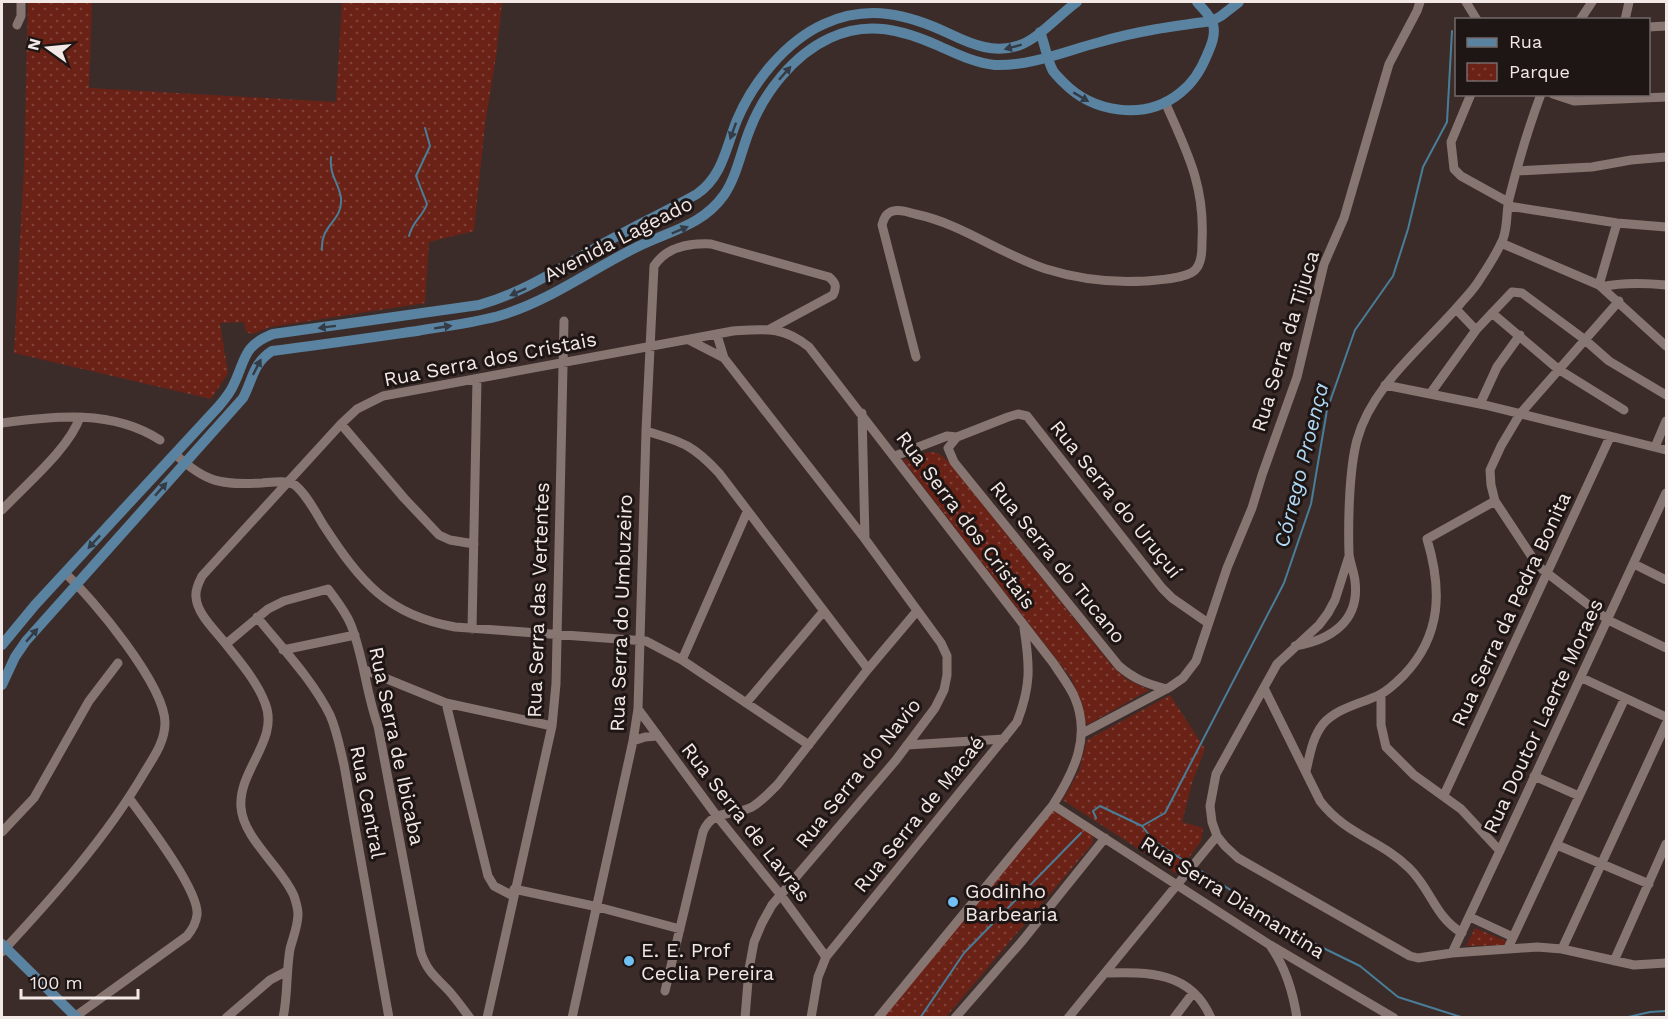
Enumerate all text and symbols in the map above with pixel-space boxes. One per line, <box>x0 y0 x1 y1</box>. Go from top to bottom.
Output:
north arrow <box>18 18 78 78</box>
legend <box>1455 18 1650 96</box>
text: Rua <box>1509 31 1542 52</box>
text: N <box>23 36 45 52</box>
one-way arrow <box>1004 42 1022 52</box>
text: Parque <box>1509 61 1570 82</box>
one-way arrow <box>778 66 791 81</box>
one-way arrow <box>1073 91 1089 102</box>
one-way arrow <box>728 122 737 140</box>
street label: Avenida Lageado <box>540 191 696 287</box>
one-way arrow <box>671 225 689 234</box>
street label: Rua Serra da Tijuca <box>1246 248 1324 434</box>
one-way arrow <box>509 287 527 297</box>
one-way arrow <box>317 322 336 331</box>
one-way arrow <box>434 322 453 331</box>
street label: Rua Serra dos Cristais <box>382 327 598 391</box>
one-way arrow <box>252 358 262 376</box>
water label: Córrego Proença <box>1268 380 1334 550</box>
street label: Rua Serra do Uruçuí <box>1045 415 1187 583</box>
street label: Rua Serra dos Cristais <box>891 426 1041 614</box>
street label: Rua Serra do Tucano <box>985 476 1131 648</box>
one-way arrow <box>154 482 167 497</box>
street label: Rua Serra das Vertentes <box>522 482 554 718</box>
street label: Rua Serra da Pedra Bonita <box>1446 488 1576 730</box>
street label: Rua Serra do Umbuzeiro <box>605 494 637 732</box>
one-way arrow <box>87 534 101 549</box>
street label: Rua Doutor Laerte Moraes <box>1478 595 1608 837</box>
one-way arrow <box>25 627 38 643</box>
street label: Rua Serra de Ibicaba <box>364 645 430 847</box>
street label: Rua Serra do Navio <box>790 693 926 853</box>
street label: Rua Serra de Macaé <box>848 731 990 897</box>
street label: Rua Serra de Lavras <box>676 738 816 906</box>
street label: Rua Central <box>345 744 391 860</box>
street label: Rua Serra Diamantina <box>1137 831 1329 963</box>
place label: Godinho Barbearia <box>965 879 1058 926</box>
marker: Godinho Barbearia <box>946 895 960 909</box>
place label: E. E. Prof Ceclia Pereira <box>641 938 774 985</box>
marker: E. E. Prof Ceclia Pereira <box>622 954 636 968</box>
scale bar <box>21 962 138 1000</box>
text: 100 m <box>30 972 83 993</box>

